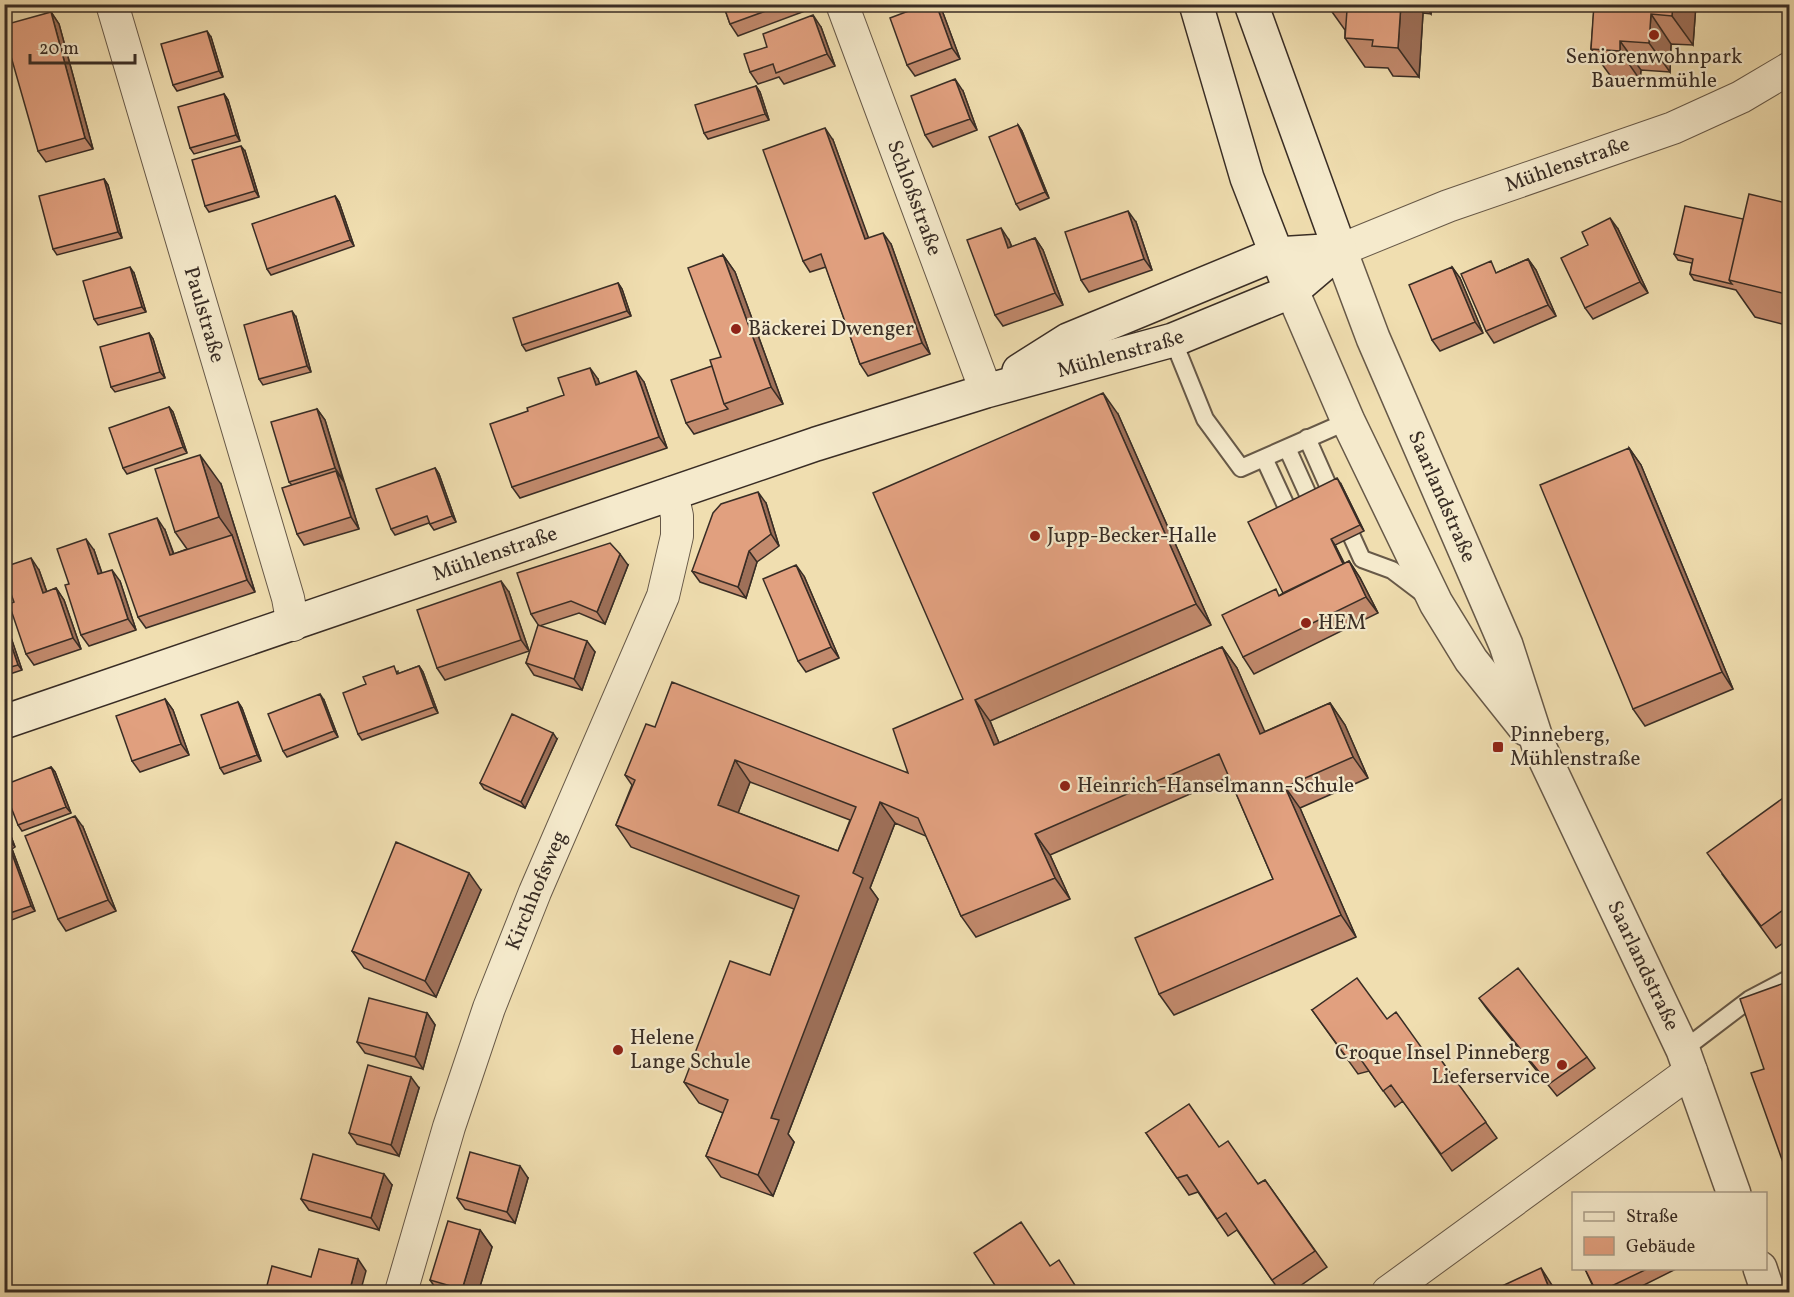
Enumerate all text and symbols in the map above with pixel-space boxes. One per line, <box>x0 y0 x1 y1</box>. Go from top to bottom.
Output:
scale bar <box>30 27 135 65</box>
marker: Seniorenwohnpark Bauernmühle <box>1647 28 1661 42</box>
text: 20 m <box>39 37 79 62</box>
place label: Seniorenwohnpark Bauernmühle <box>1566 43 1743 96</box>
street label: Mühlenstraße <box>1501 130 1634 200</box>
street label: Schloßstraße <box>879 136 949 260</box>
street label: Paulstraße <box>176 263 232 366</box>
place label: Bäckerei Dwenger <box>748 315 914 344</box>
marker: Bäckerei Dwenger <box>729 322 743 336</box>
street label: Mühlenstraße <box>1054 322 1189 385</box>
street label: Saarlandstraße <box>1401 426 1483 567</box>
street label: Mühlenstraße <box>429 519 561 589</box>
place label: Jupp-Becker-Halle <box>1047 522 1217 551</box>
marker: Jupp-Becker-Halle <box>1028 529 1042 543</box>
place label: HEM <box>1318 609 1366 638</box>
marker: HEM <box>1299 616 1313 630</box>
place label: Pinneberg, Mühlenstraße <box>1510 721 1640 774</box>
marker: Pinneberg, Mühlenstraße <box>1491 740 1505 754</box>
place label: Heinrich-Hanselmann-Schule <box>1077 772 1354 801</box>
marker: Heinrich-Hanselmann-Schule <box>1058 779 1072 793</box>
street label: Kirchhofsweg <box>499 826 574 955</box>
street label: Saarlandstraße <box>1600 896 1686 1036</box>
place label: Helene Lange Schule <box>630 1024 751 1077</box>
place label: Croque Insel Pinneberg Lieferservice <box>1335 1039 1550 1092</box>
marker: Helene Lange Schule <box>611 1043 625 1057</box>
marker: Croque Insel Pinneberg Lieferservice <box>1555 1058 1569 1072</box>
legend <box>1572 1192 1767 1270</box>
text: Straße <box>1626 1205 1678 1230</box>
text: Gebäude <box>1626 1235 1695 1260</box>

